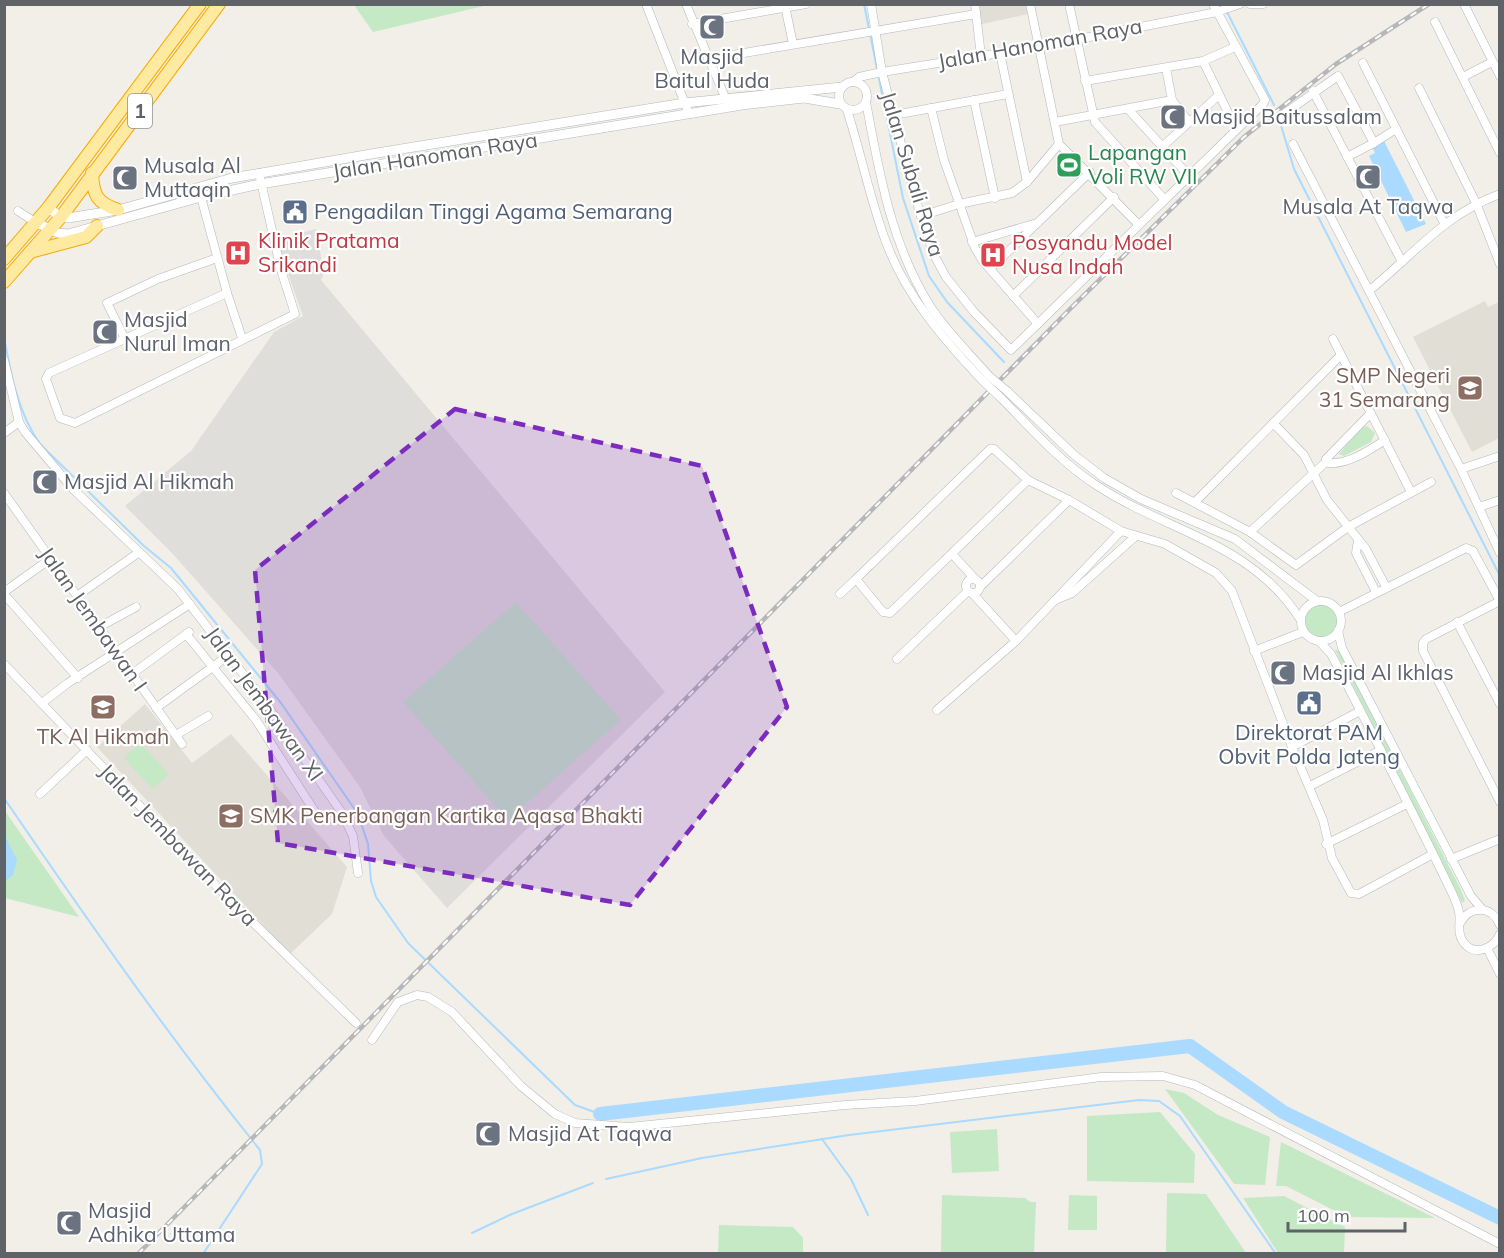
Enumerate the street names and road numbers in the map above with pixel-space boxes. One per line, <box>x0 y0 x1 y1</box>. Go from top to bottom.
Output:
street label: Jalan Hanoman Raya <box>936 12 1144 74</box>
street label: Jalan Subali Raya <box>875 88 950 259</box>
road number: 1 <box>128 94 152 128</box>
street label: Jalan Hanoman Raya <box>330 126 539 184</box>
street label: Jalan Jembawan I <box>34 541 153 696</box>
street label: Jalan Jembawan XI <box>200 621 329 786</box>
street label: Jalan Jembawan Raya <box>94 758 263 931</box>

